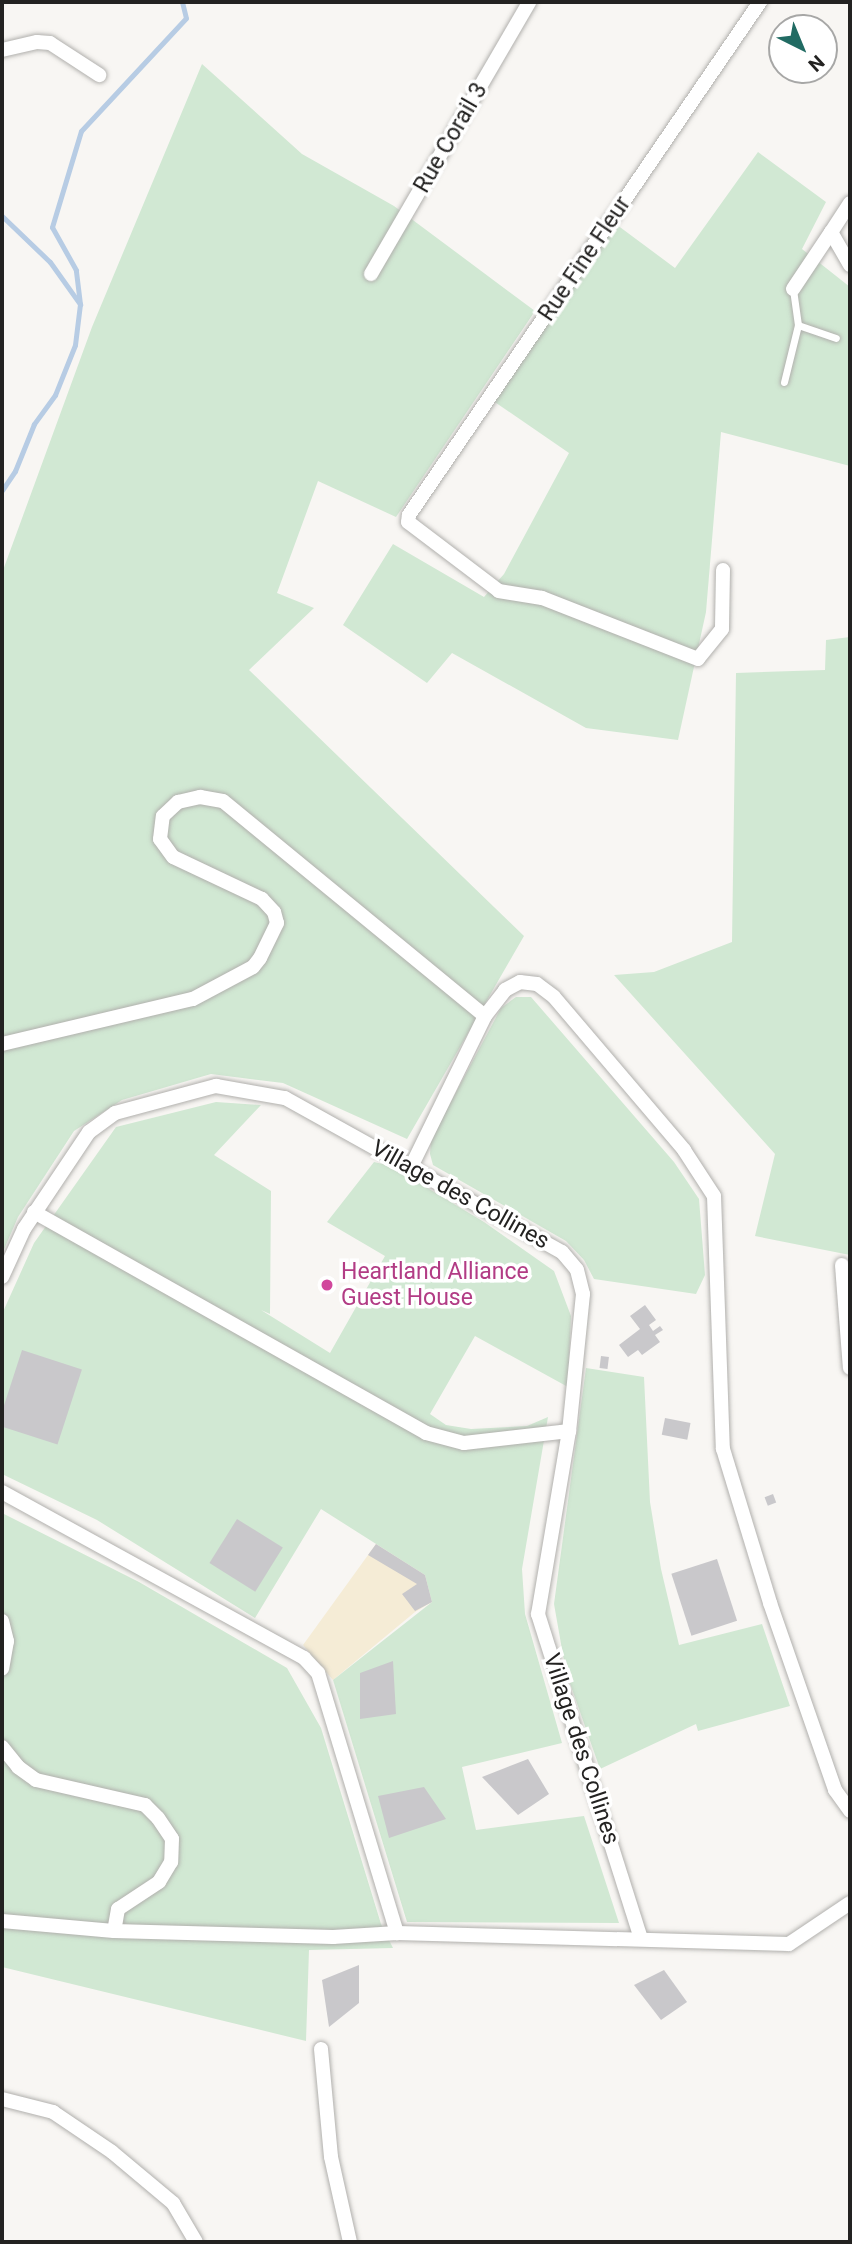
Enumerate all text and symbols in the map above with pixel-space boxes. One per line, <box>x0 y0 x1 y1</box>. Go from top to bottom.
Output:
north arrow <box>768 14 838 84</box>
text: N <box>804 50 829 76</box>
street label: Rue Corail 3 <box>408 78 494 198</box>
street label: Rue Fine Fleur <box>533 191 637 327</box>
street label: Village des Collines <box>366 1135 554 1255</box>
place label: Heartland Alliance Guest House <box>341 1258 529 1312</box>
marker: Heartland Alliance Guest House <box>319 1277 335 1293</box>
street label: Village des Collines <box>537 1650 625 1848</box>

